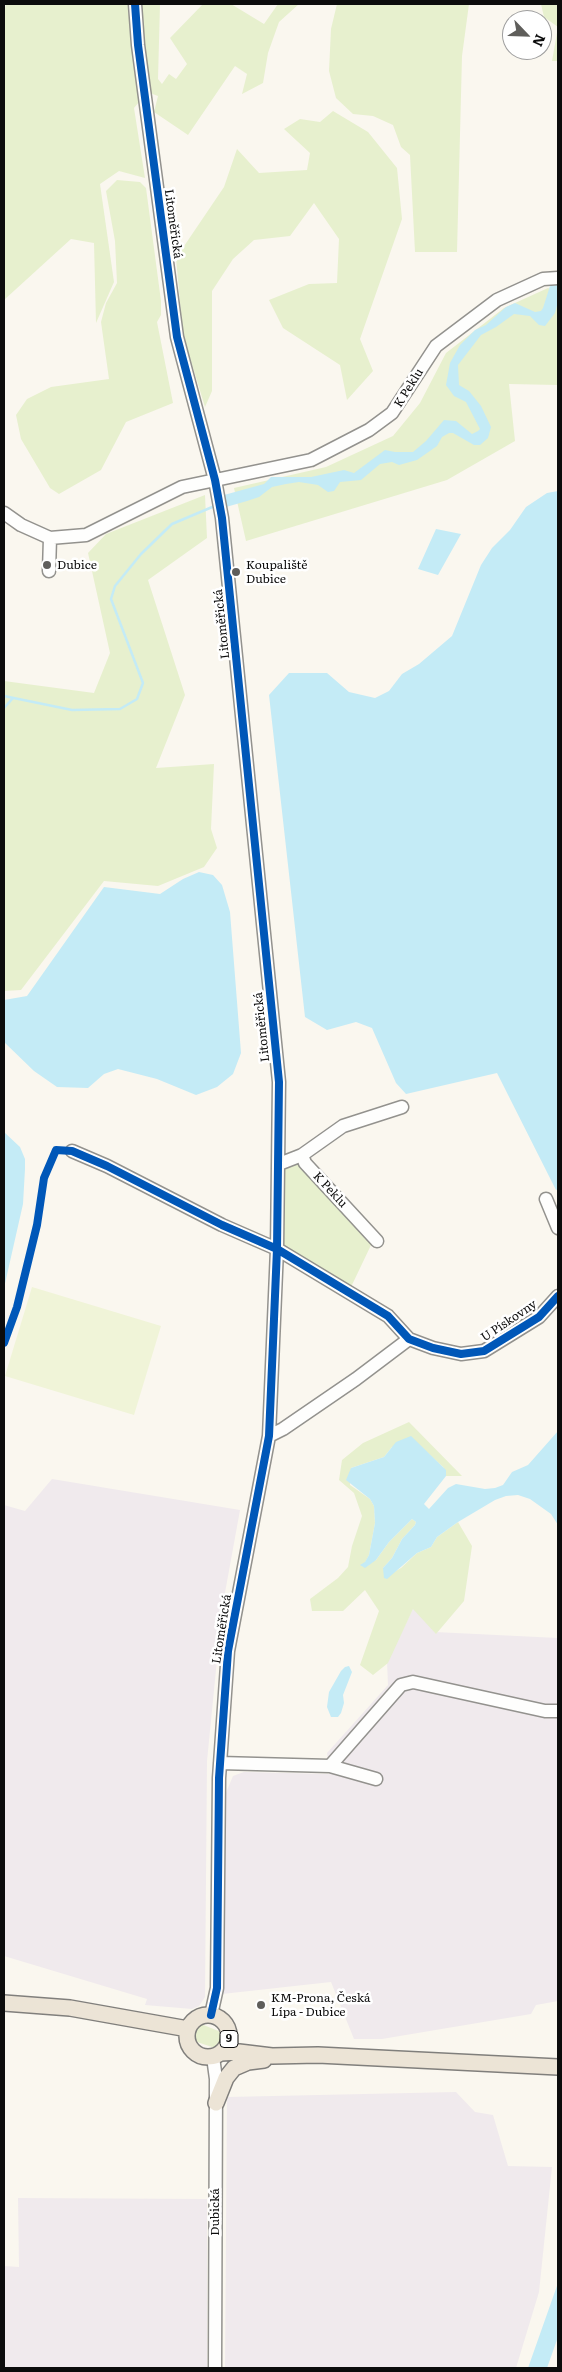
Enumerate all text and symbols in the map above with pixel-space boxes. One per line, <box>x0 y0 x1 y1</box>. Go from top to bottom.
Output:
north arrow <box>502 10 552 60</box>
text: N <box>528 31 551 50</box>
street label: Litoměřická <box>161 188 185 260</box>
street label: K Peklu <box>391 366 427 410</box>
place label: Dubice <box>57 558 97 572</box>
place label: Koupaliště Dubice <box>246 558 308 586</box>
marker: Dubice <box>41 559 53 571</box>
marker: Koupaliště Dubice <box>230 566 242 578</box>
street label: Litoměřická <box>211 588 233 660</box>
street label: Litoměřická <box>251 991 273 1063</box>
street label: K Peklu <box>310 1169 350 1211</box>
street label: U Pískovny <box>478 1297 540 1345</box>
street label: Litoměřická <box>209 1593 235 1665</box>
place label: KM-Prona, Česká Lípa - Dubice <box>271 1991 370 2019</box>
marker: KM-Prona, Česká Lípa - Dubice <box>255 1999 267 2011</box>
road number: 9 <box>220 2030 238 2048</box>
street label: Dubická <box>208 2188 222 2236</box>

